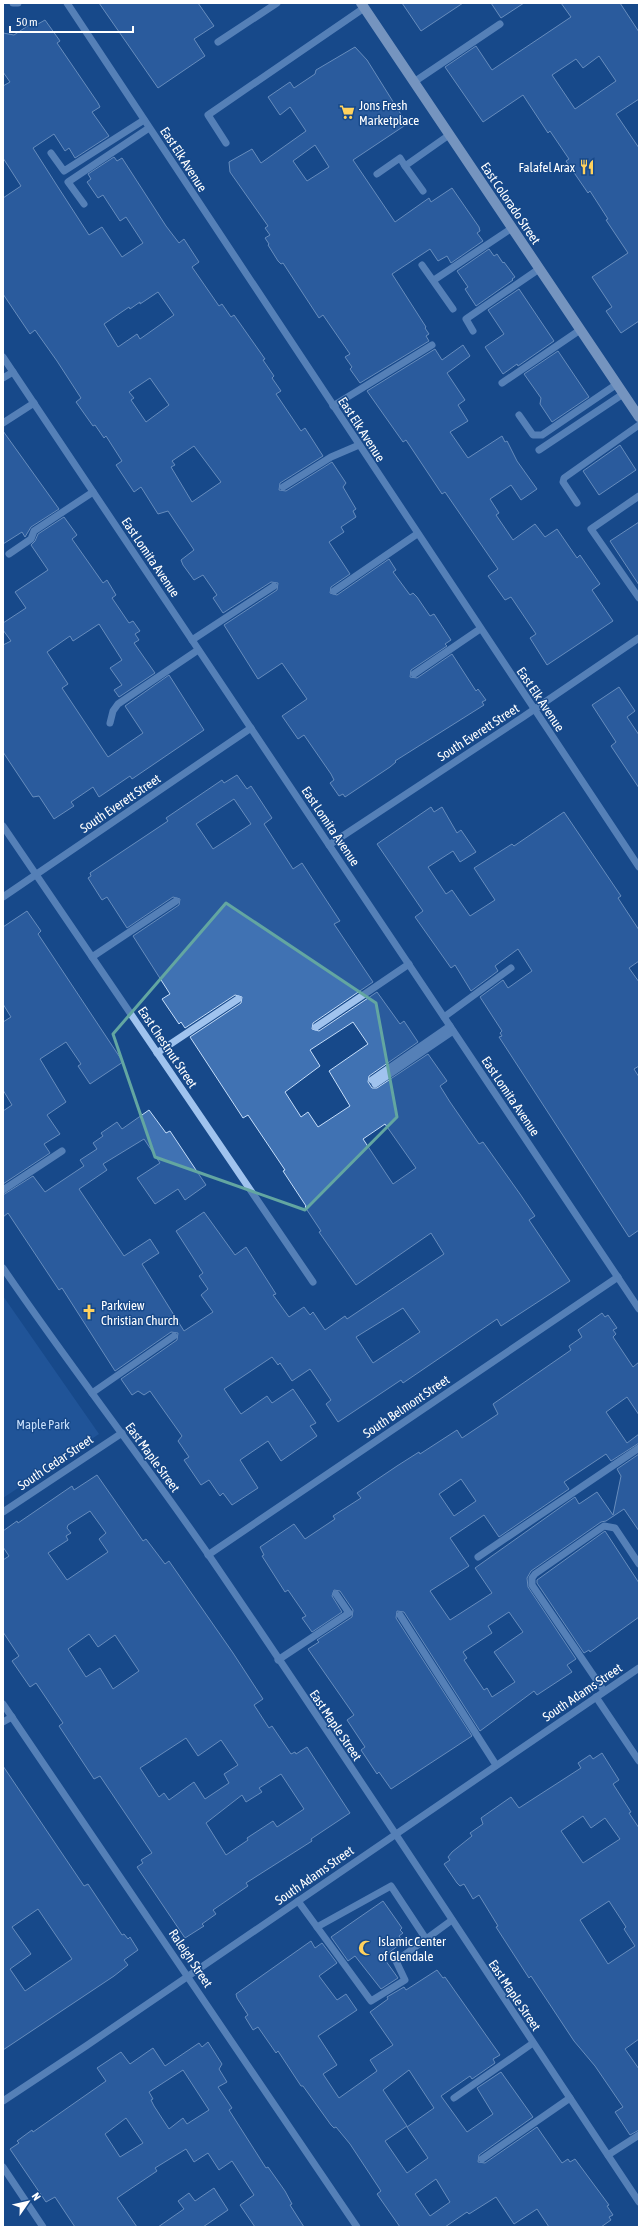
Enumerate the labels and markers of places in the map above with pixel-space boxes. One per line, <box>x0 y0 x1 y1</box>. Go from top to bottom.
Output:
place label: Jons Fresh Marketplace <box>359 98 419 128</box>
supermarket icon: Jons Fresh Marketplace <box>338 103 356 121</box>
restaurant icon: Falafel Arax <box>578 158 596 176</box>
place label: Falafel Arax <box>519 160 576 175</box>
place label: Parkview Christian Church <box>101 1298 179 1328</box>
church icon: Parkview Christian Church <box>80 1303 98 1321</box>
place label: Islamic Center of Glendale <box>378 1934 446 1964</box>
mosque icon: Islamic Center of Glendale <box>357 1939 375 1957</box>

